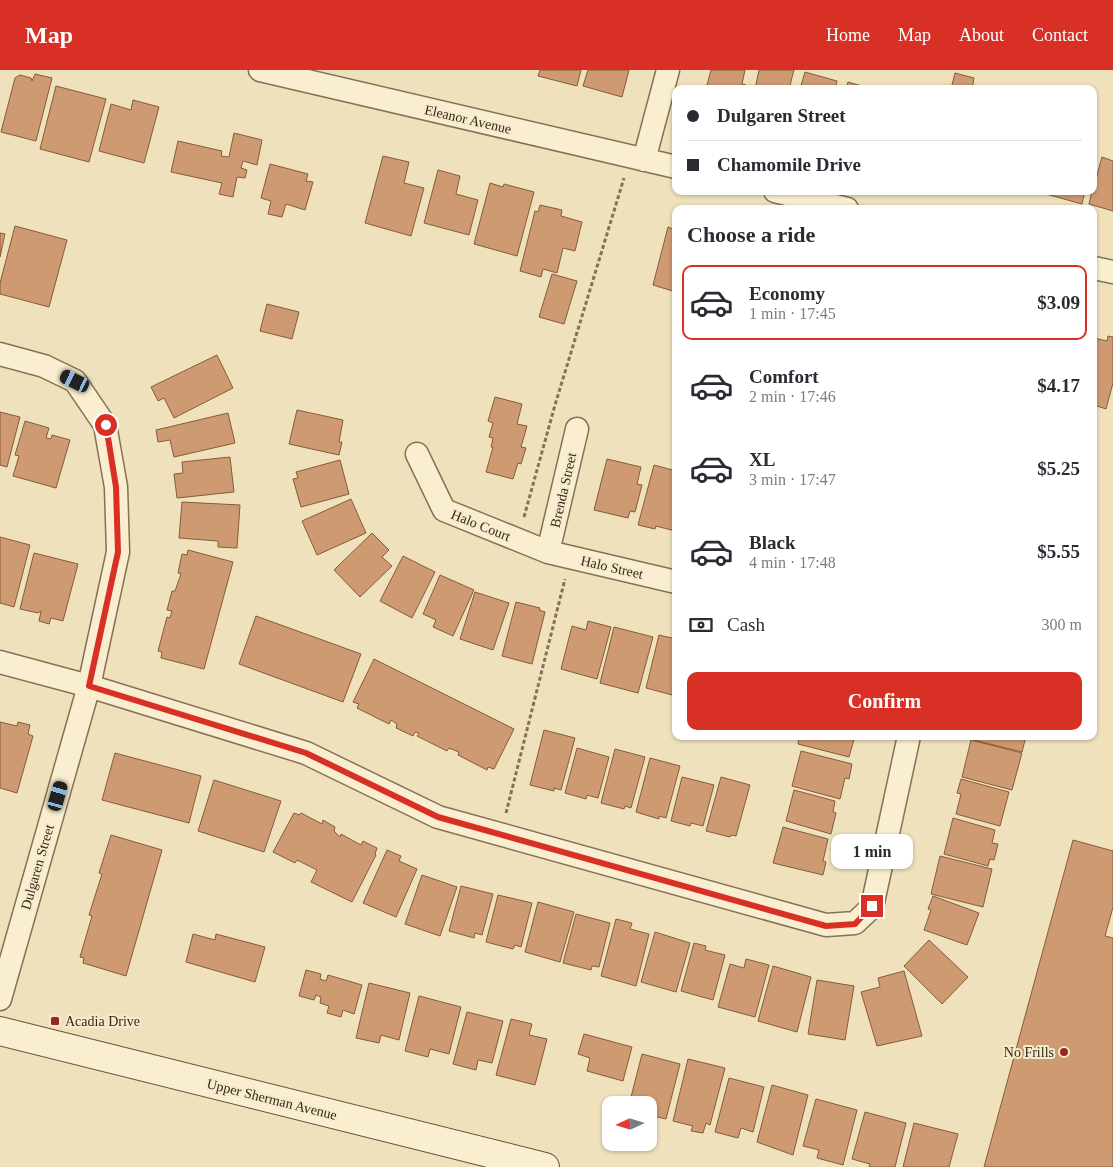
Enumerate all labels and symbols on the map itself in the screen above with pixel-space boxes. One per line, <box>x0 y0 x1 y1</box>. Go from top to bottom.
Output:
street label: Eleanor Avenue <box>423 102 513 137</box>
car <box>58 368 91 394</box>
route start <box>95 414 117 436</box>
street label: Brenda Street <box>548 451 579 529</box>
street label: Halo Court <box>449 507 513 544</box>
street label: Halo Street <box>579 553 645 582</box>
car <box>46 780 69 812</box>
street label: Dulgaren Street <box>18 823 57 912</box>
callout: 1 min <box>831 834 913 868</box>
route end <box>861 895 883 917</box>
place label: Acadia Drive <box>65 1014 140 1029</box>
marker: Acadia Drive <box>49 1015 61 1027</box>
place label: No Frills <box>1004 1045 1054 1060</box>
marker: No Frills <box>1058 1046 1070 1058</box>
street label: Upper Sherman Avenue <box>205 1076 338 1123</box>
north arrow <box>602 1096 658 1151</box>

